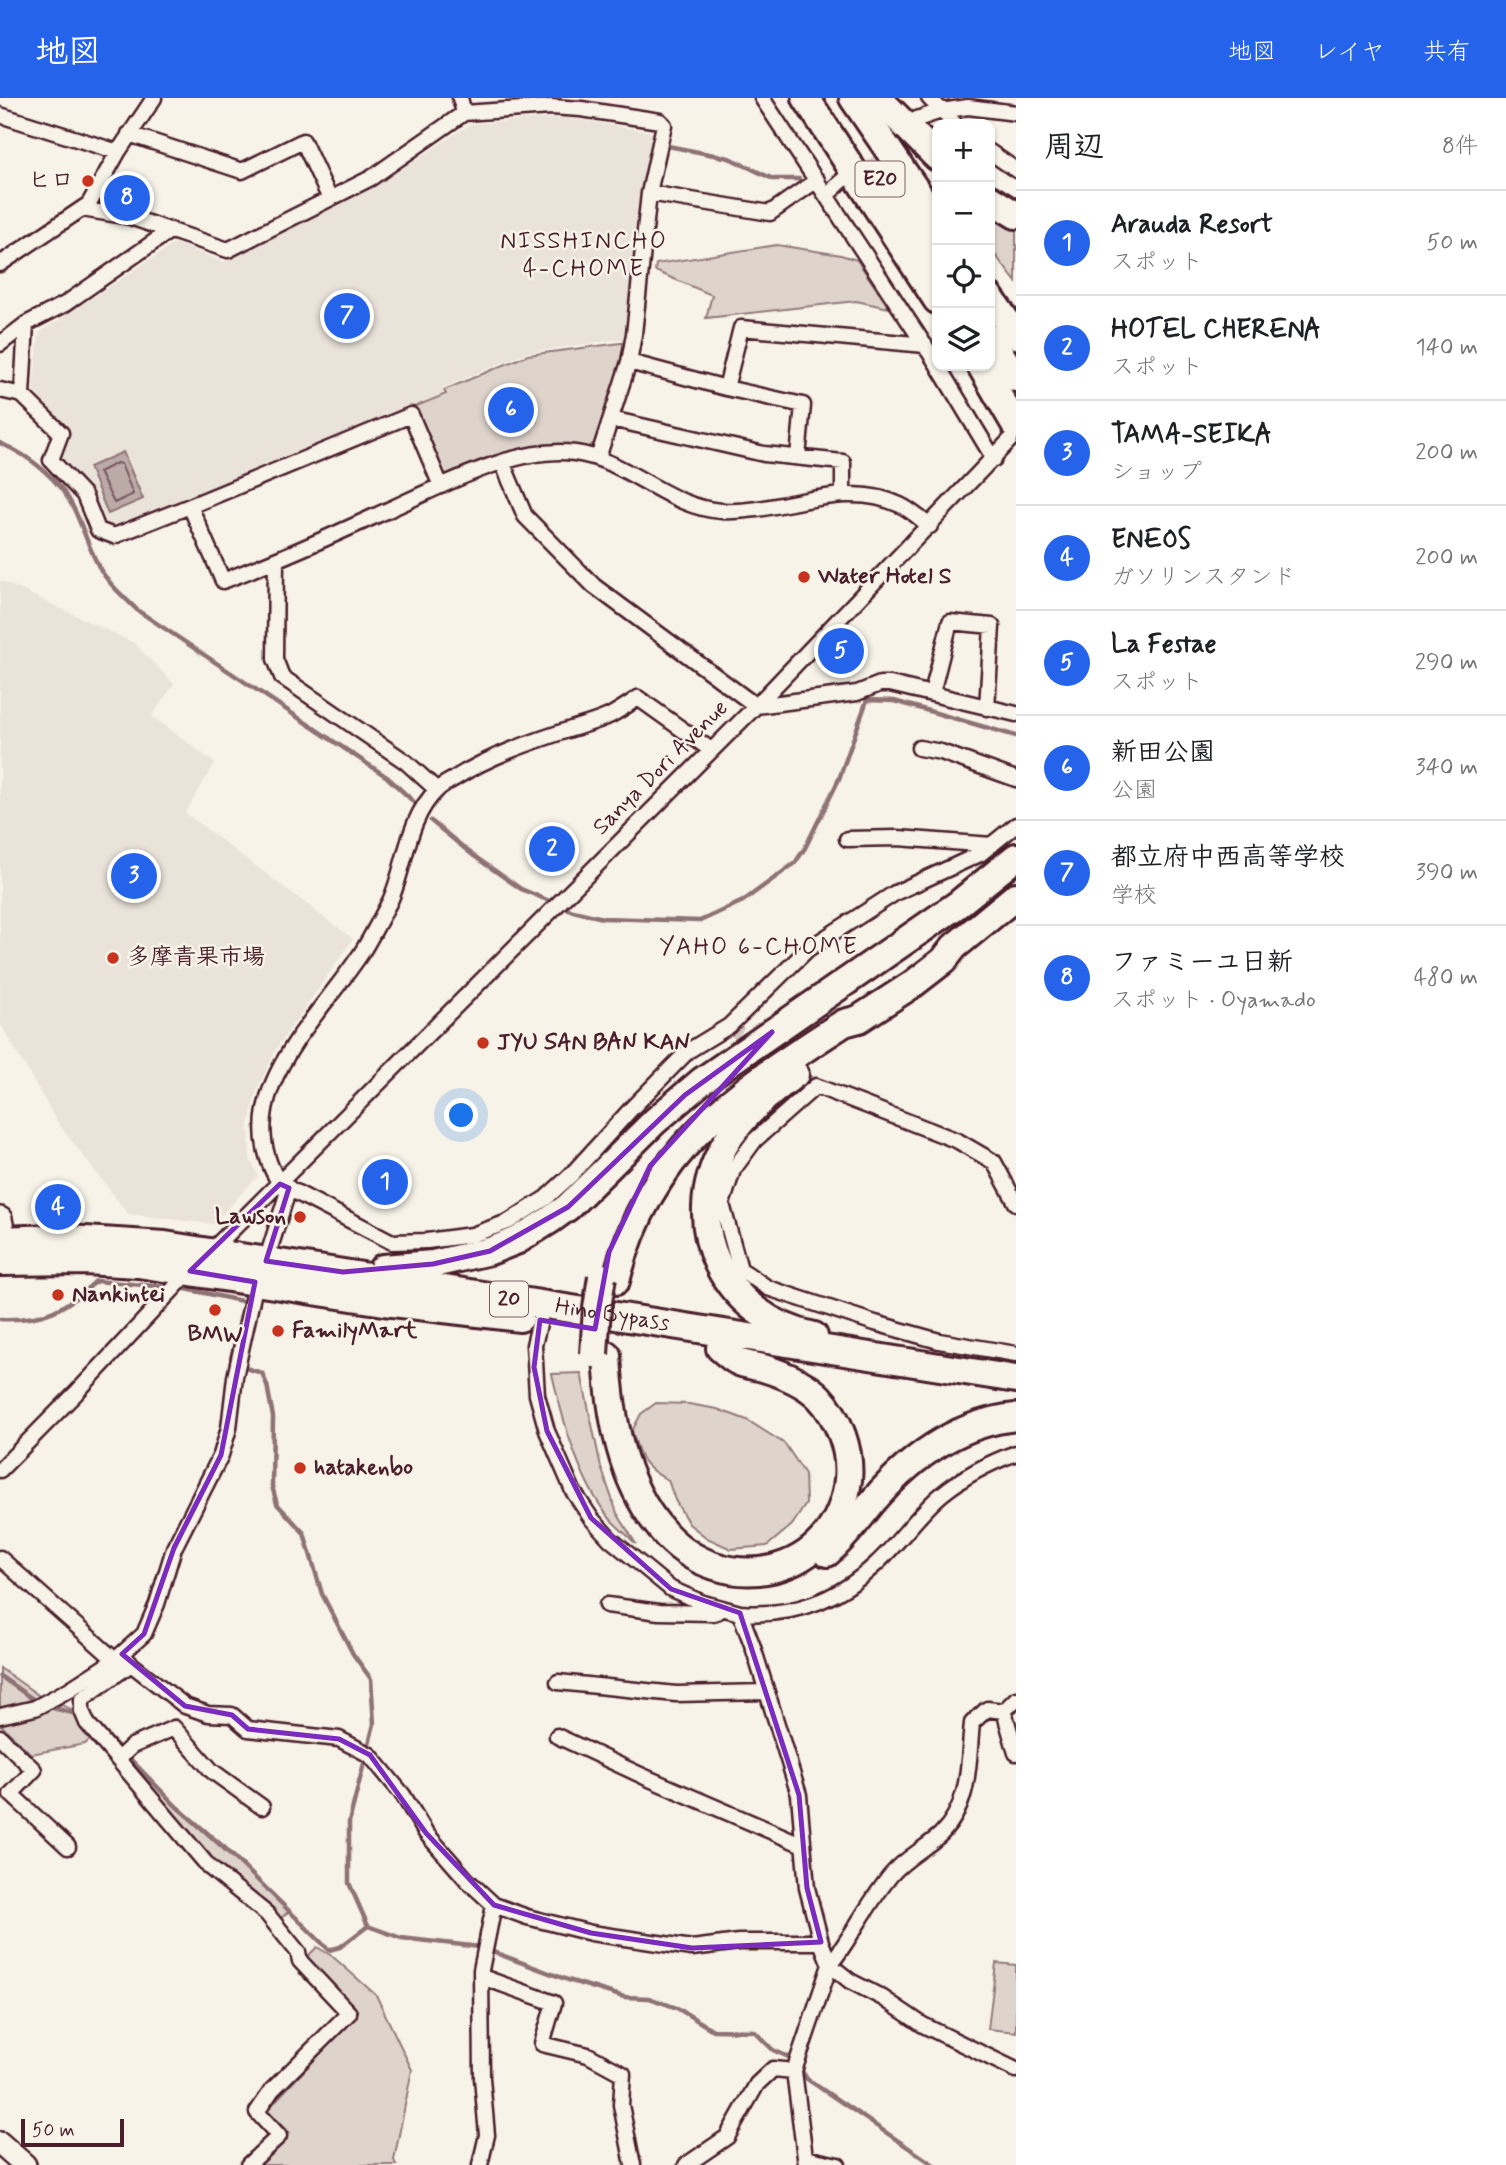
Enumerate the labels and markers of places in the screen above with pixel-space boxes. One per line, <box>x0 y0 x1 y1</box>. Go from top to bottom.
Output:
place label: ヒロ <box>28 166 74 196</box>
pin: 8 <box>104 172 150 224</box>
marker: ヒロ <box>80 173 96 189</box>
pin: 7 <box>324 290 370 342</box>
pin: 6 <box>488 384 534 436</box>
place label: Water Hotel S <box>817 562 951 592</box>
marker: Water Hotel S <box>796 569 812 585</box>
pin: 5 <box>818 625 864 677</box>
pin: 2 <box>529 823 575 875</box>
pin: 3 <box>111 850 157 902</box>
place label: 多摩青果市場 <box>127 943 265 973</box>
marker: 多摩青果市場 <box>105 950 121 966</box>
place label: JYU SAN BAN KAN <box>497 1028 690 1058</box>
marker: JYU SAN BAN KAN <box>475 1035 491 1051</box>
pin: 1 <box>362 1156 408 1208</box>
pin: 4 <box>35 1181 81 1233</box>
place label: Lawson <box>215 1202 286 1232</box>
marker: Lawson <box>292 1209 308 1225</box>
place label: Nankintei <box>72 1280 165 1310</box>
marker: Nankintei <box>50 1287 66 1303</box>
marker: BMW <box>207 1302 223 1318</box>
place label: FamilyMart <box>292 1316 418 1346</box>
place label: BMW <box>187 1320 243 1350</box>
marker: FamilyMart <box>270 1323 286 1339</box>
place label: hatakenbo <box>314 1453 413 1483</box>
marker: hatakenbo <box>292 1460 308 1476</box>

